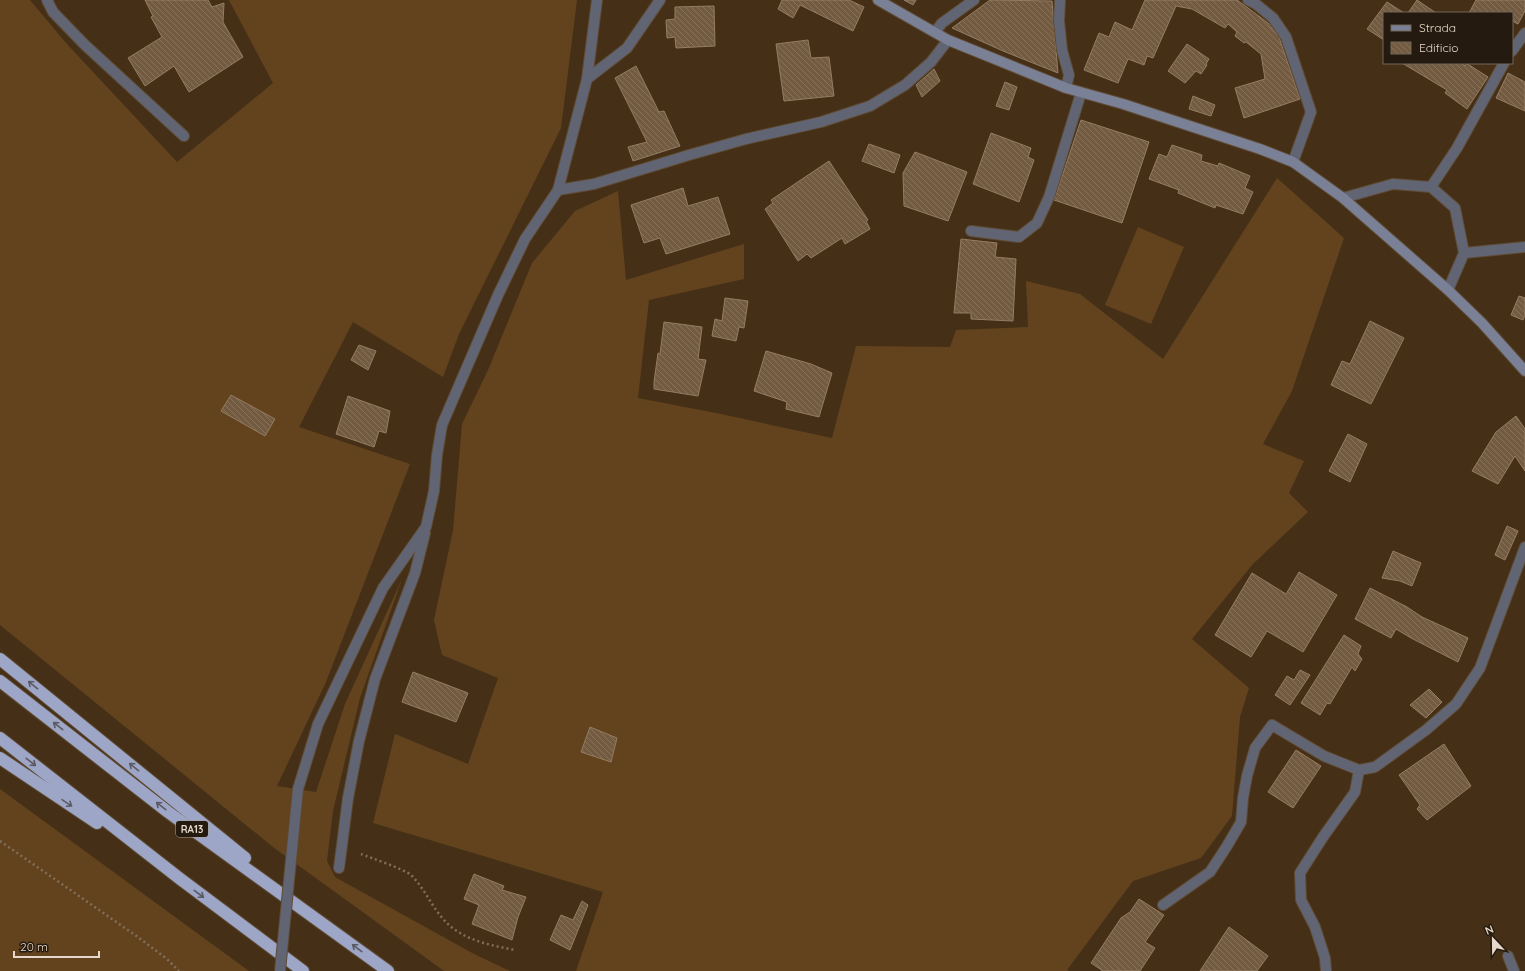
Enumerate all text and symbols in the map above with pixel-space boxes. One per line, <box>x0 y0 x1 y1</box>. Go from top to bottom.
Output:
legend <box>1383 12 1513 64</box>
text: Strada <box>1419 20 1456 35</box>
text: Edificio <box>1419 40 1459 55</box>
one-way arrow <box>28 681 38 690</box>
one-way arrow <box>53 722 64 731</box>
one-way arrow <box>25 758 36 766</box>
one-way arrow <box>128 763 139 772</box>
one-way arrow <box>61 799 72 807</box>
one-way arrow <box>155 802 166 811</box>
road number: RA13 <box>176 821 208 837</box>
one-way arrow <box>194 889 205 898</box>
north arrow <box>1473 919 1513 959</box>
text: N <box>1483 922 1496 938</box>
scale bar <box>14 933 99 959</box>
text: 20 m <box>20 939 48 954</box>
one-way arrow <box>352 944 363 952</box>

